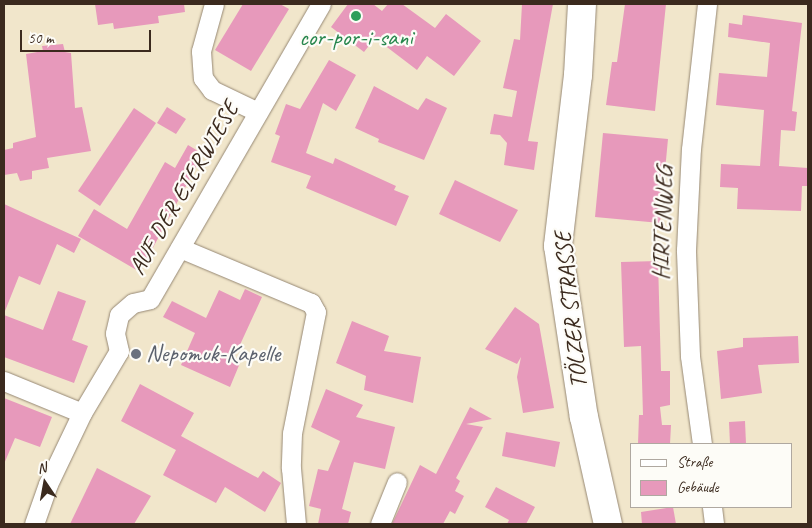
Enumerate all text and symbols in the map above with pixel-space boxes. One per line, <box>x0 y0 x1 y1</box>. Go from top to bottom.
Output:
marker: cor-por-i-sani <box>350 10 362 22</box>
scale bar <box>22 20 154 52</box>
place label: cor-por-i-sani <box>299 24 413 52</box>
text: 50 m <box>28 29 54 48</box>
street label: AUF DER EIERWIESE <box>123 96 245 280</box>
street label: HIRTENWEG <box>647 165 679 281</box>
street label: TÖLZER STRASSE <box>548 230 594 390</box>
place label: Nepomuk-Kapelle <box>146 340 280 368</box>
marker: Nepomuk-Kapelle <box>130 348 142 360</box>
legend <box>630 443 792 508</box>
text: Straße <box>677 453 712 472</box>
north arrow <box>20 458 70 508</box>
text: N <box>36 459 48 477</box>
text: Gebäude <box>677 478 719 497</box>

